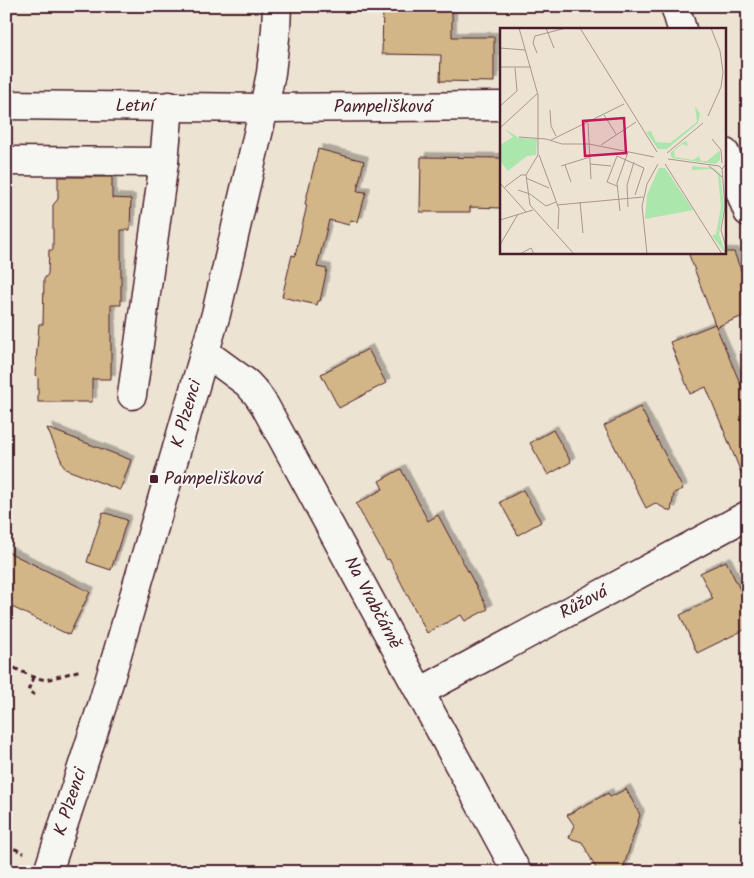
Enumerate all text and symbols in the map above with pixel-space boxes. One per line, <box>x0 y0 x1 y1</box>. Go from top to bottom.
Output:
inset map <box>500 28 726 254</box>
street label: Letní <box>116 92 157 121</box>
street label: Pampelišková <box>334 93 434 122</box>
street label: K Plzenci <box>163 376 211 452</box>
place label: Pampelišková <box>164 465 264 494</box>
marker: Pampelišková <box>148 473 160 485</box>
street label: Na Vrabčárně <box>335 551 409 655</box>
street label: Růžová <box>555 577 615 628</box>
street label: K Plzenci <box>46 764 96 840</box>

